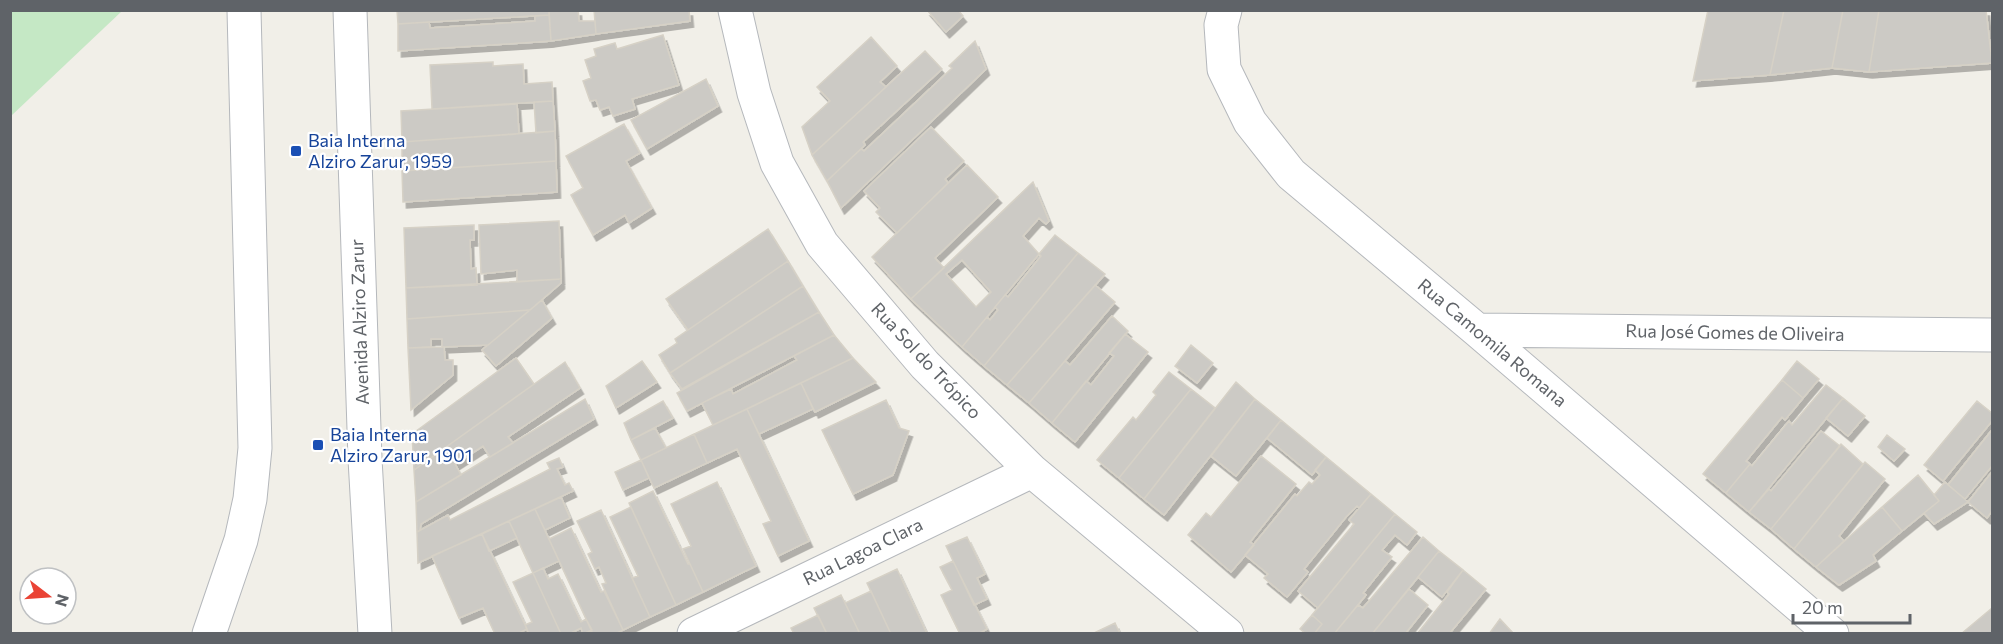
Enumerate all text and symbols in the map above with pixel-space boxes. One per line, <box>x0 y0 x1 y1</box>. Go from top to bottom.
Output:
place label: Baia Interna Alziro Zarur, 1959 <box>308 129 452 172</box>
marker: Baia Interna Alziro Zarur, 1959 <box>289 144 303 158</box>
street label: Avenida Alziro Zarur <box>345 239 373 405</box>
street label: Rua Camomila Romana <box>1414 273 1572 411</box>
street label: Rua Sol do Trópico <box>867 297 986 423</box>
street label: Rua José Gomes de Oliveira <box>1625 319 1845 345</box>
place label: Baia Interna Alziro Zarur, 1901 <box>330 423 472 466</box>
marker: Baia Interna Alziro Zarur, 1901 <box>311 438 325 452</box>
street label: Rua Lagoa Clara <box>799 513 926 590</box>
north arrow <box>18 566 78 626</box>
scale bar <box>1793 587 1910 625</box>
text: N <box>52 592 74 609</box>
text: 20 m <box>1802 596 1843 618</box>

